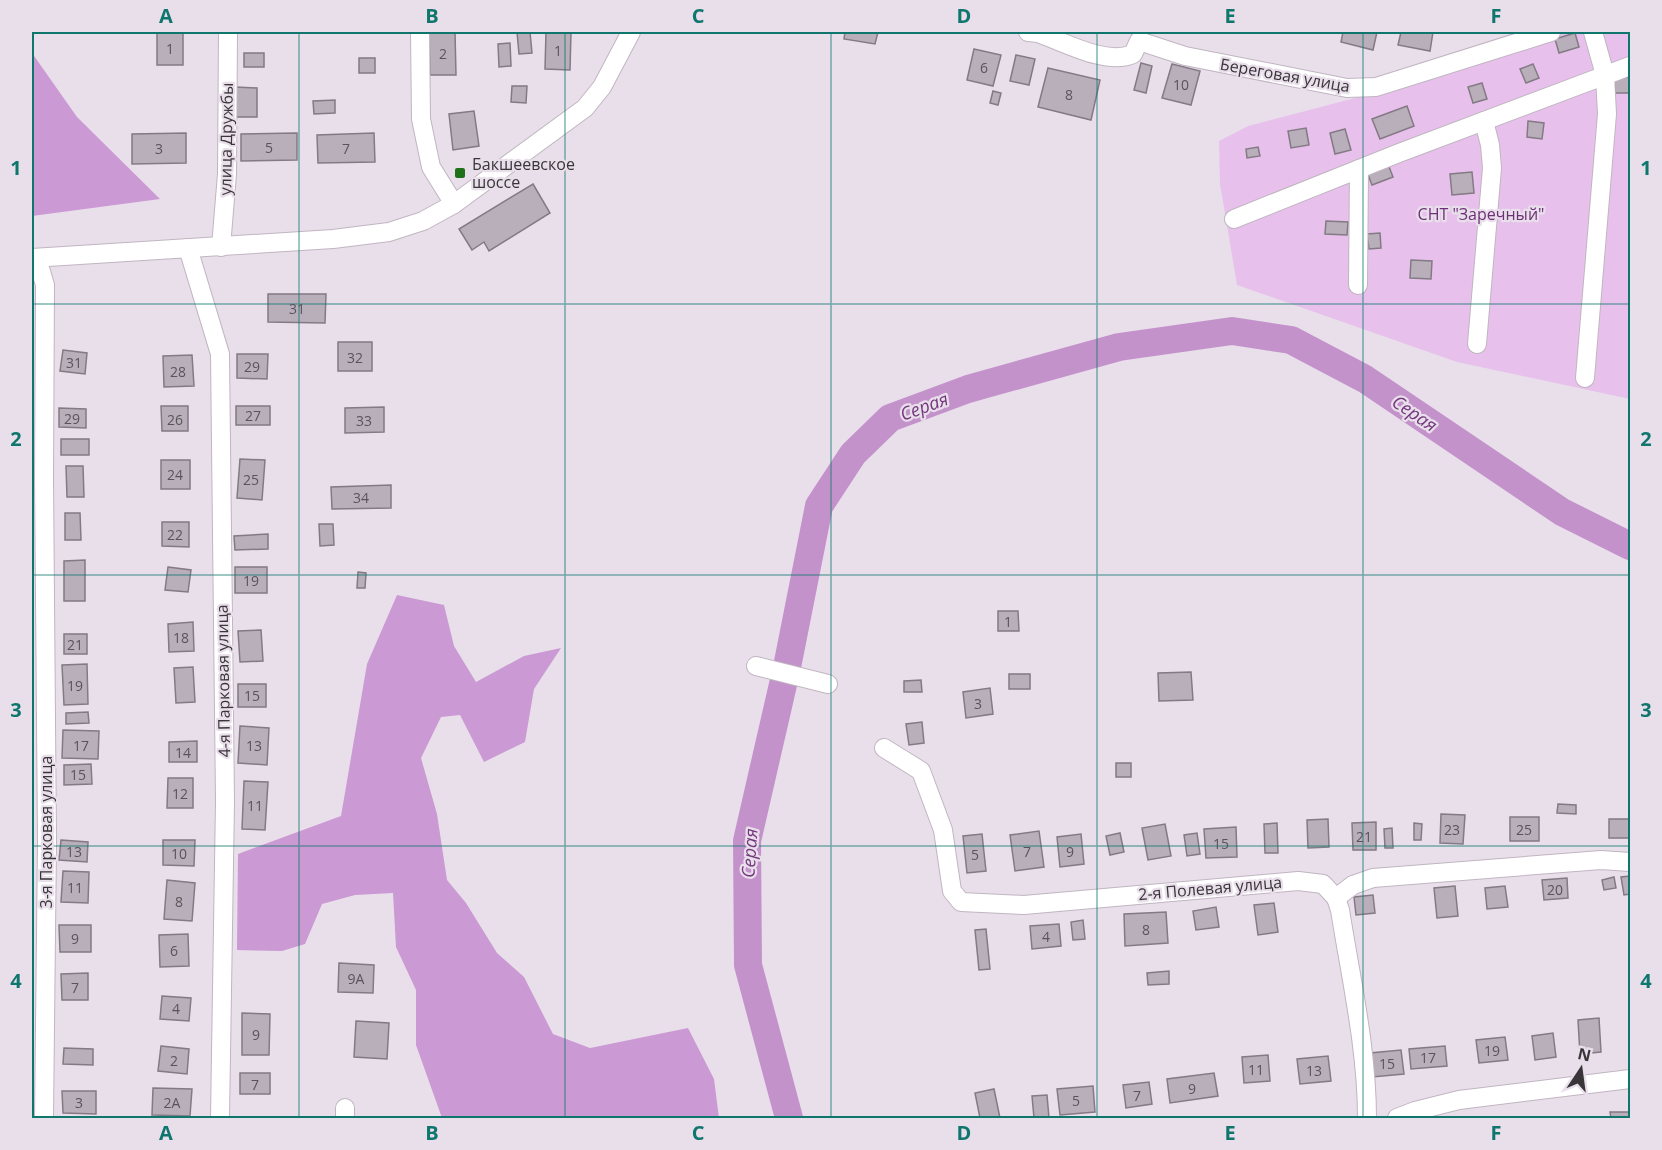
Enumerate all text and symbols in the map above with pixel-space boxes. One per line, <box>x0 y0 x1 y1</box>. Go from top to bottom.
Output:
text: A <box>159 2 173 29</box>
text: B <box>425 2 439 29</box>
text: C <box>692 2 705 29</box>
text: D <box>957 2 971 29</box>
text: E <box>1224 2 1236 29</box>
text: F <box>1491 2 1501 29</box>
house number: 1 <box>166 39 174 58</box>
house number: 1 <box>554 41 562 60</box>
house number: 2 <box>439 44 447 63</box>
street label: Береговая улица <box>1218 53 1352 97</box>
house number: 6 <box>980 58 988 77</box>
house number: 10 <box>1173 75 1189 94</box>
street label: улица Дружбы <box>214 82 238 196</box>
house number: 8 <box>1065 85 1073 104</box>
house number: 5 <box>265 138 273 157</box>
house number: 3 <box>155 139 163 158</box>
house number: 7 <box>342 139 350 158</box>
place label: Бакшеевское шоссе <box>472 153 575 193</box>
text: 1 <box>10 154 22 181</box>
text: 1 <box>1640 154 1652 181</box>
marker: Бакшеевское шоссе <box>453 166 467 180</box>
park label: СНТ "Заречный" <box>1418 203 1544 225</box>
house number: 31 <box>289 299 305 318</box>
house number: 32 <box>347 348 363 367</box>
house number: 31 <box>66 353 82 372</box>
house number: 29 <box>244 357 260 376</box>
house number: 28 <box>170 362 186 381</box>
water label: Серая <box>897 386 951 426</box>
water label: Серая <box>1388 389 1442 437</box>
house number: 27 <box>245 406 261 425</box>
house number: 29 <box>64 409 80 428</box>
house number: 26 <box>167 410 183 429</box>
house number: 33 <box>356 411 372 430</box>
text: 2 <box>10 425 22 452</box>
text: 2 <box>1640 425 1652 452</box>
house number: 24 <box>167 465 183 484</box>
house number: 25 <box>243 470 259 489</box>
house number: 34 <box>353 488 369 507</box>
house number: 22 <box>167 525 183 544</box>
house number: 19 <box>243 571 259 590</box>
street label: 4-я Парковая улица <box>211 604 235 758</box>
house number: 1 <box>1004 612 1012 631</box>
house number: 18 <box>173 628 189 647</box>
house number: 21 <box>67 635 83 654</box>
house number: 19 <box>67 676 83 695</box>
house number: 15 <box>244 686 260 705</box>
house number: 3 <box>974 694 982 713</box>
text: 3 <box>10 696 22 723</box>
text: 3 <box>1640 696 1652 723</box>
house number: 17 <box>73 736 89 755</box>
house number: 13 <box>246 736 262 755</box>
house number: 14 <box>175 743 191 762</box>
street label: 3-я Парковая улица <box>35 756 57 908</box>
house number: 15 <box>70 765 86 784</box>
house number: 12 <box>172 784 188 803</box>
house number: 11 <box>247 796 263 815</box>
house number: 23 <box>1444 820 1460 839</box>
house number: 25 <box>1516 820 1532 839</box>
water label: Серая <box>735 827 763 879</box>
house number: 21 <box>1356 827 1372 846</box>
house number: 15 <box>1213 834 1229 853</box>
house number: 13 <box>66 842 82 861</box>
house number: 7 <box>1023 842 1031 861</box>
house number: 9 <box>1066 842 1074 861</box>
house number: 10 <box>171 844 187 863</box>
house number: 5 <box>971 845 979 864</box>
street label: 2-я Полевая улица <box>1137 871 1283 905</box>
house number: 11 <box>67 878 83 897</box>
house number: 20 <box>1547 880 1563 899</box>
house number: 8 <box>175 892 183 911</box>
house number: 8 <box>1142 920 1150 939</box>
house number: 4 <box>1042 927 1050 946</box>
house number: 9 <box>71 929 79 948</box>
house number: 6 <box>170 941 178 960</box>
text: 4 <box>10 967 22 994</box>
text: 4 <box>1640 967 1652 994</box>
house number: 9А <box>348 969 365 988</box>
house number: 7 <box>71 978 79 997</box>
house number: 4 <box>172 999 180 1018</box>
house number: 9 <box>252 1025 260 1044</box>
north arrow <box>1551 1039 1611 1099</box>
house number: 19 <box>1484 1041 1500 1060</box>
text: N <box>1576 1042 1593 1067</box>
house number: 17 <box>1420 1048 1436 1067</box>
house number: 2 <box>170 1051 178 1070</box>
house number: 15 <box>1379 1054 1395 1073</box>
house number: 11 <box>1248 1060 1264 1079</box>
house number: 13 <box>1306 1061 1322 1080</box>
house number: 7 <box>251 1075 259 1094</box>
house number: 9 <box>1188 1079 1196 1098</box>
house number: 7 <box>1133 1086 1141 1105</box>
house number: 5 <box>1072 1091 1080 1110</box>
house number: 3 <box>75 1093 83 1112</box>
house number: 2А <box>164 1093 181 1112</box>
text: A <box>159 1119 173 1146</box>
text: B <box>425 1119 439 1146</box>
text: C <box>692 1119 705 1146</box>
text: D <box>957 1119 971 1146</box>
text: E <box>1224 1119 1236 1146</box>
text: F <box>1491 1119 1501 1146</box>

